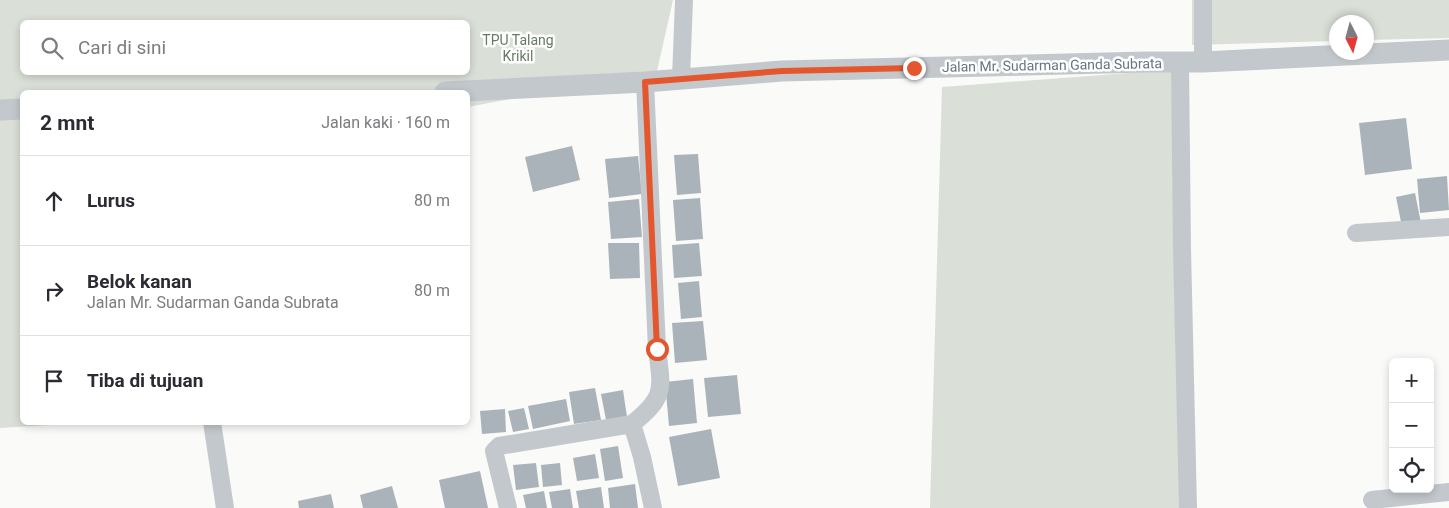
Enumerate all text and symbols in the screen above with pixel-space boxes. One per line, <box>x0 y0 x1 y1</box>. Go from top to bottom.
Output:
north arrow <box>1329 15 1374 60</box>
search box <box>20 20 470 75</box>
park label: TPU Talang Krikil <box>482 32 554 64</box>
icon: search <box>38 34 66 62</box>
text: Cari di sini <box>78 36 166 59</box>
street label: Jalan Mr. Sudarman Ganda Subrata <box>942 55 1162 75</box>
route end <box>903 57 926 80</box>
text: 2 mnt <box>40 111 94 135</box>
text: Jalan kaki · 160 m <box>321 113 450 132</box>
icon: ahead <box>40 187 68 215</box>
text: Lurus <box>87 189 135 212</box>
text: 80 m <box>414 191 450 210</box>
text: Belok kanan <box>87 270 192 293</box>
icon: right <box>40 277 68 305</box>
text: 80 m <box>414 281 450 300</box>
text: Jalan Mr. Sudarman Ganda Subrata <box>87 293 339 312</box>
route start <box>646 338 669 361</box>
map controls <box>1389 358 1434 493</box>
button: + <box>1389 358 1434 403</box>
icon: arrive <box>40 367 68 395</box>
text: Tiba di tujuan <box>87 369 203 392</box>
button: − <box>1389 403 1434 448</box>
button: locate <box>1389 448 1434 493</box>

